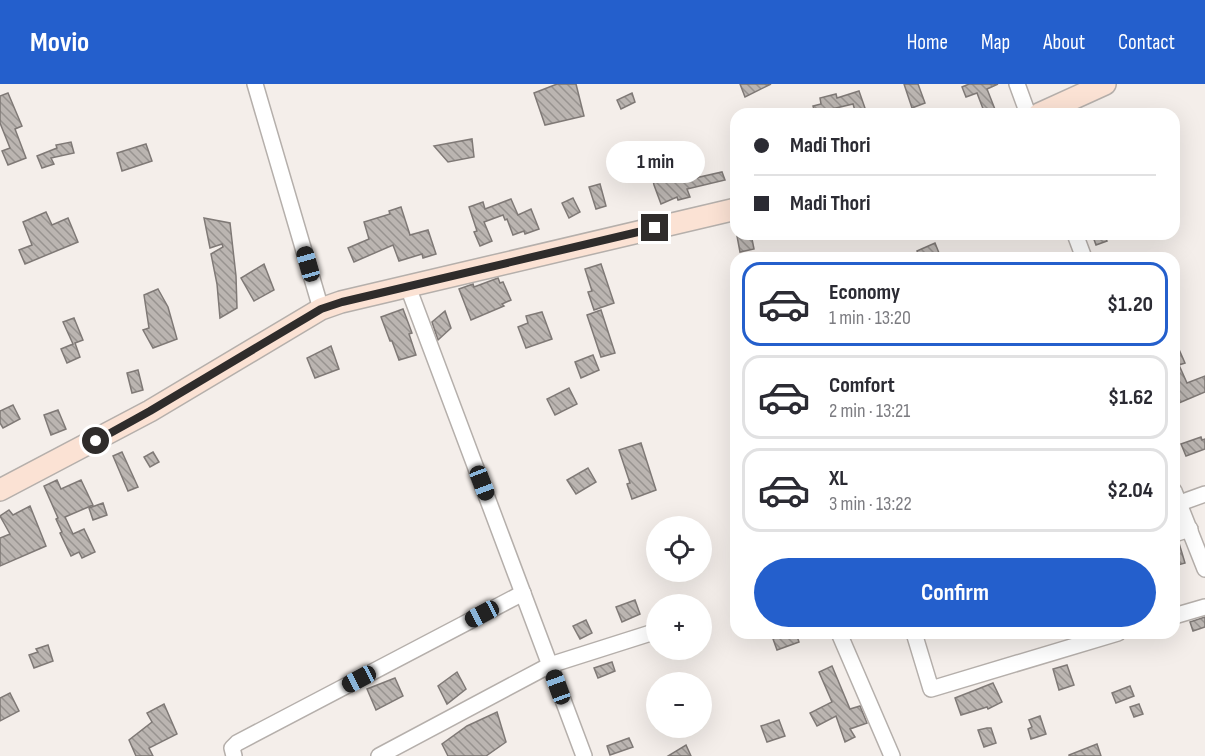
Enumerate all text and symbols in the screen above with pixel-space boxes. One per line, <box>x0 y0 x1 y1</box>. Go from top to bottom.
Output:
text: Movio <box>30 26 89 59</box>
text: Home <box>907 30 948 55</box>
text: Map <box>981 30 1010 55</box>
text: About <box>1043 30 1085 55</box>
text: Contact <box>1118 30 1175 55</box>
text: Madi Thori <box>790 132 870 159</box>
callout: 1 min <box>606 141 704 183</box>
text: 1 min <box>637 150 674 174</box>
text: Madi Thori <box>790 190 870 217</box>
route end <box>641 214 668 241</box>
car <box>294 244 322 284</box>
icon: car <box>757 277 811 331</box>
text: Economy <box>829 279 900 306</box>
text: $1.20 <box>1107 291 1153 318</box>
text: 1 min · 13:20 <box>829 306 911 330</box>
icon: car <box>757 370 811 424</box>
text: Comfort <box>829 372 895 399</box>
text: $1.62 <box>1108 384 1153 411</box>
text: 2 min · 13:21 <box>829 399 910 423</box>
route start <box>82 427 109 454</box>
car <box>467 463 497 503</box>
icon: car <box>757 463 811 517</box>
text: XL <box>829 465 848 492</box>
text: $2.04 <box>1107 477 1153 504</box>
text: 3 min · 13:22 <box>829 492 912 516</box>
map controls <box>646 516 712 738</box>
button: locate <box>646 516 712 582</box>
button: Confirm <box>754 558 1156 627</box>
button: + <box>646 594 712 660</box>
car <box>462 598 502 630</box>
car <box>339 663 379 695</box>
car <box>543 667 573 707</box>
button: − <box>646 672 712 738</box>

